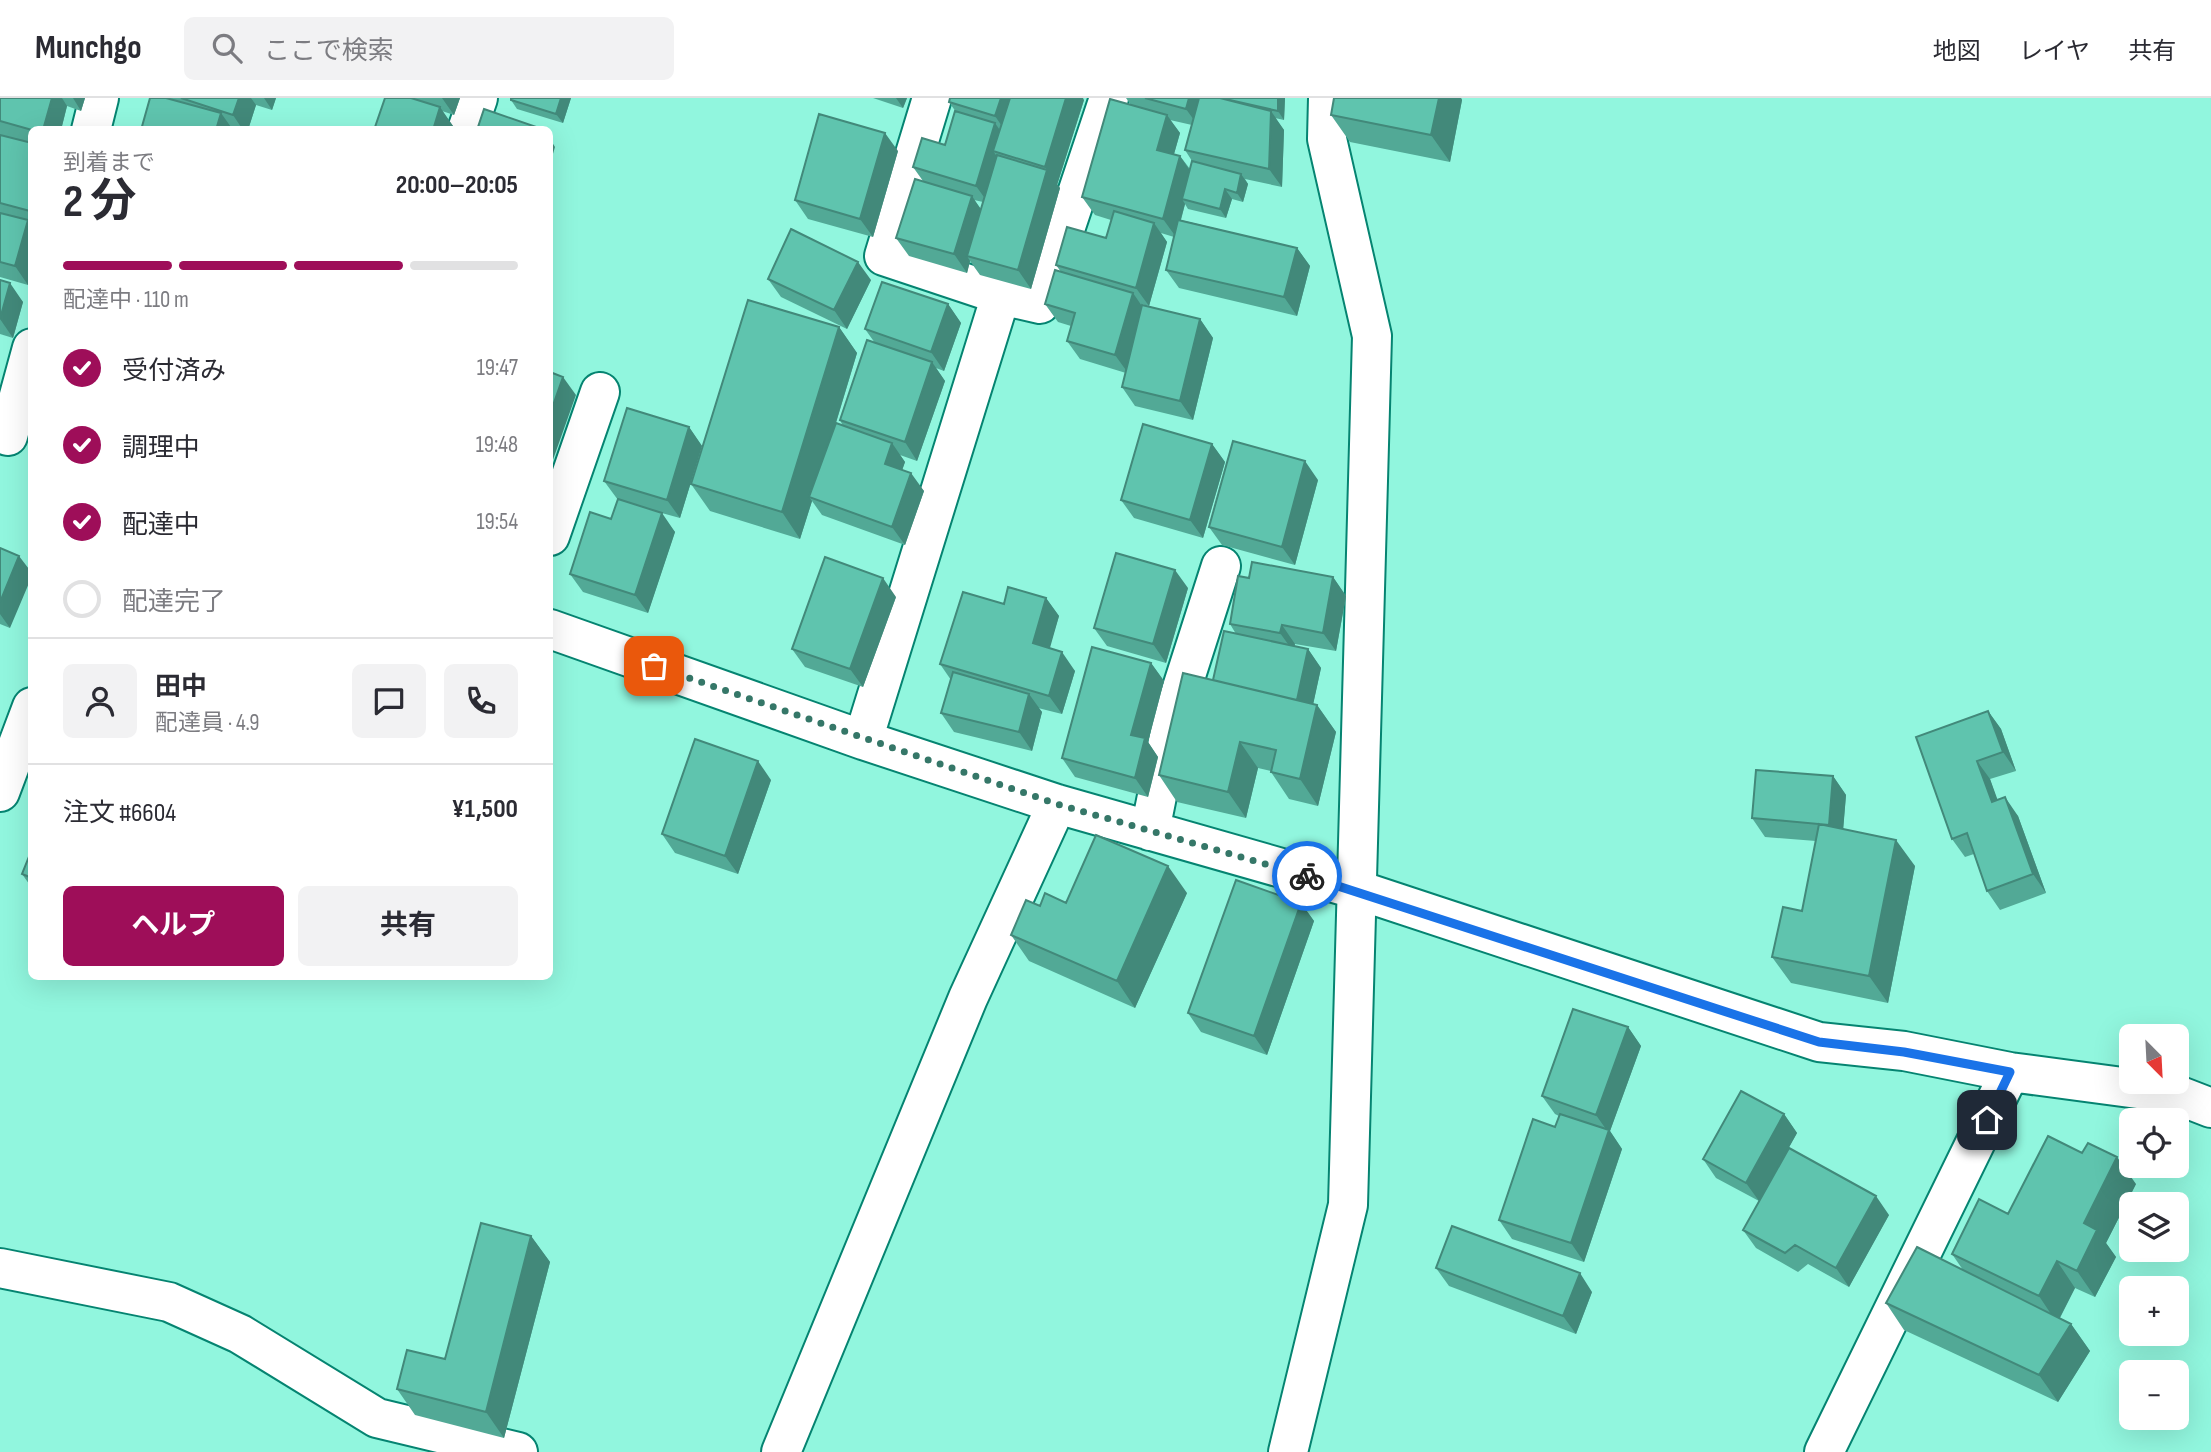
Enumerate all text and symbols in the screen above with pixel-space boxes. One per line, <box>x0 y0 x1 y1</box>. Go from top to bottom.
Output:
search box <box>184 17 674 80</box>
text: Munchgo <box>35 28 142 68</box>
icon: search <box>208 29 246 67</box>
text: ここで検索 <box>264 36 394 67</box>
text: 地図 <box>1933 37 1981 66</box>
text: レイヤ <box>2019 37 2090 66</box>
text: 共有 <box>2128 37 2176 66</box>
text: 到着まで <box>63 149 155 177</box>
text: 20:00–20:05 <box>396 170 518 201</box>
text: 2 分 <box>63 175 136 230</box>
text: 配達中 · 110 m <box>63 286 189 314</box>
icon: check <box>63 349 101 387</box>
text: 19:47 <box>477 354 518 382</box>
text: 受付済み <box>122 356 226 387</box>
icon: check <box>63 426 101 464</box>
text: 19:48 <box>476 431 518 459</box>
text: 調理中 <box>122 433 200 464</box>
icon: check <box>63 503 101 541</box>
text: 19:54 <box>477 508 518 536</box>
text: 配達中 <box>122 510 200 541</box>
text: 配達完了 <box>122 587 226 618</box>
pin <box>624 636 684 696</box>
icon: bag <box>635 647 673 685</box>
button: person <box>63 664 137 738</box>
button: chat <box>352 664 426 738</box>
button: phone <box>444 664 518 738</box>
text: 田中 <box>155 672 207 703</box>
text: 配達員 · 4.9 <box>155 709 260 737</box>
text: ¥1,500 <box>452 794 518 825</box>
text: 注文 #6604 <box>63 798 176 829</box>
courier <box>1272 841 1342 911</box>
icon: bike <box>1288 857 1326 895</box>
button: ヘルプ <box>63 886 284 966</box>
button: 共有 <box>298 886 518 966</box>
north arrow <box>2119 1024 2189 1094</box>
map controls <box>2119 1024 2189 1430</box>
pin <box>1957 1090 2017 1150</box>
icon: home <box>1968 1101 2006 1139</box>
button: locate <box>2119 1108 2189 1178</box>
button: layers <box>2119 1192 2189 1262</box>
button: + <box>2119 1276 2189 1346</box>
button: − <box>2119 1360 2189 1430</box>

